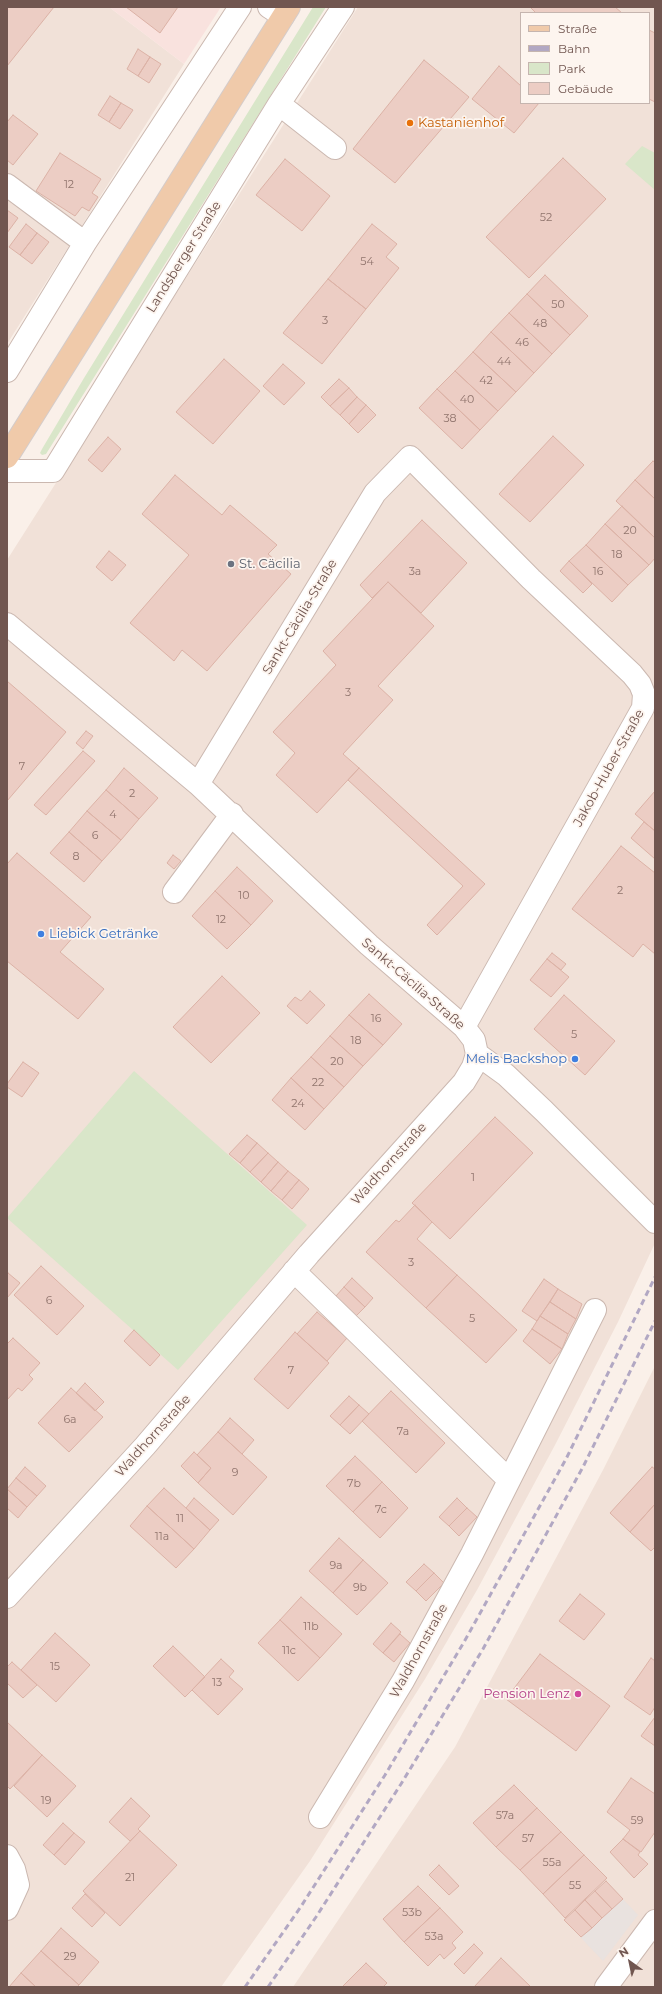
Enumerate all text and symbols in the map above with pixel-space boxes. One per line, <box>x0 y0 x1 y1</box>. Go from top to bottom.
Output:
legend <box>520 12 650 104</box>
text: Straße <box>558 21 597 36</box>
text: Bahn <box>558 41 590 56</box>
text: Park <box>558 61 585 76</box>
text: Gebäude <box>558 81 613 96</box>
place label: Kastanienhof <box>418 115 504 131</box>
marker: Kastanienhof <box>405 118 415 128</box>
house number: 12 <box>64 178 74 192</box>
street label: Landsberger Straße <box>143 198 225 316</box>
house number: 52 <box>540 211 552 225</box>
house number: 54 <box>360 255 374 269</box>
house number: 50 <box>551 298 565 312</box>
house number: 3 <box>322 314 328 328</box>
house number: 48 <box>533 317 547 331</box>
house number: 46 <box>515 336 529 350</box>
house number: 44 <box>497 355 511 369</box>
house number: 42 <box>479 374 493 388</box>
house number: 40 <box>460 393 474 407</box>
house number: 38 <box>443 412 457 426</box>
house number: 20 <box>623 524 637 538</box>
house number: 18 <box>612 548 622 562</box>
place label: St. Cäcilia <box>239 556 301 572</box>
street label: Sankt-Cäcilia-Straße <box>259 557 341 677</box>
marker: St. Cäcilia <box>226 559 236 569</box>
house number: 3a <box>409 565 421 579</box>
house number: 16 <box>593 565 603 579</box>
house number: 3 <box>345 686 351 700</box>
street label: Jakob-Huber-Straße <box>570 707 648 829</box>
house number: 7 <box>19 760 25 774</box>
house number: 2 <box>129 787 135 801</box>
house number: 4 <box>109 808 117 822</box>
house number: 6 <box>92 829 98 843</box>
house number: 8 <box>72 850 80 864</box>
house number: 2 <box>617 884 623 898</box>
house number: 10 <box>238 889 250 903</box>
house number: 12 <box>216 913 226 927</box>
place label: Liebick Getränke <box>49 926 158 942</box>
marker: Liebick Getränke <box>36 929 46 939</box>
street label: Sankt-Cäcilia-Straße <box>358 935 468 1033</box>
house number: 16 <box>371 1012 381 1026</box>
house number: 5 <box>571 1028 577 1042</box>
house number: 18 <box>351 1034 361 1048</box>
place label: Melis Backshop <box>466 1051 567 1067</box>
marker: Melis Backshop <box>570 1054 580 1064</box>
house number: 20 <box>330 1055 344 1069</box>
house number: 22 <box>312 1076 324 1090</box>
house number: 24 <box>291 1097 305 1111</box>
street label: Waldhornstraße <box>348 1120 430 1208</box>
house number: 1 <box>471 1171 475 1185</box>
house number: 3 <box>408 1256 414 1270</box>
house number: 6 <box>46 1294 52 1308</box>
house number: 5 <box>469 1312 475 1326</box>
house number: 7 <box>288 1364 294 1378</box>
street label: Waldhornstraße <box>112 1392 194 1480</box>
house number: 6a <box>63 1413 77 1427</box>
house number: 7a <box>397 1425 409 1439</box>
house number: 9 <box>232 1466 238 1480</box>
house number: 7b <box>347 1477 361 1491</box>
house number: 7c <box>375 1503 387 1517</box>
house number: 11 <box>176 1512 184 1526</box>
house number: 11a <box>155 1530 169 1544</box>
house number: 9a <box>329 1559 343 1573</box>
house number: 9b <box>353 1581 367 1595</box>
street label: Waldhornstraße <box>387 1601 451 1701</box>
house number: 11b <box>303 1620 319 1634</box>
house number: 11c <box>282 1644 296 1658</box>
house number: 15 <box>50 1660 60 1674</box>
house number: 13 <box>212 1676 222 1690</box>
place label: Pension Lenz <box>483 1686 570 1702</box>
marker: Pension Lenz <box>573 1689 583 1699</box>
house number: 19 <box>41 1794 51 1808</box>
house number: 57a <box>496 1809 514 1823</box>
house number: 59 <box>631 1814 643 1828</box>
house number: 57 <box>522 1832 534 1846</box>
house number: 55a <box>543 1856 561 1870</box>
house number: 21 <box>125 1871 135 1885</box>
house number: 55 <box>569 1879 581 1893</box>
house number: 53b <box>402 1906 422 1920</box>
house number: 53a <box>425 1930 443 1944</box>
north arrow <box>610 1942 650 1982</box>
text: N <box>616 1944 631 1960</box>
house number: 29 <box>64 1950 76 1964</box>

